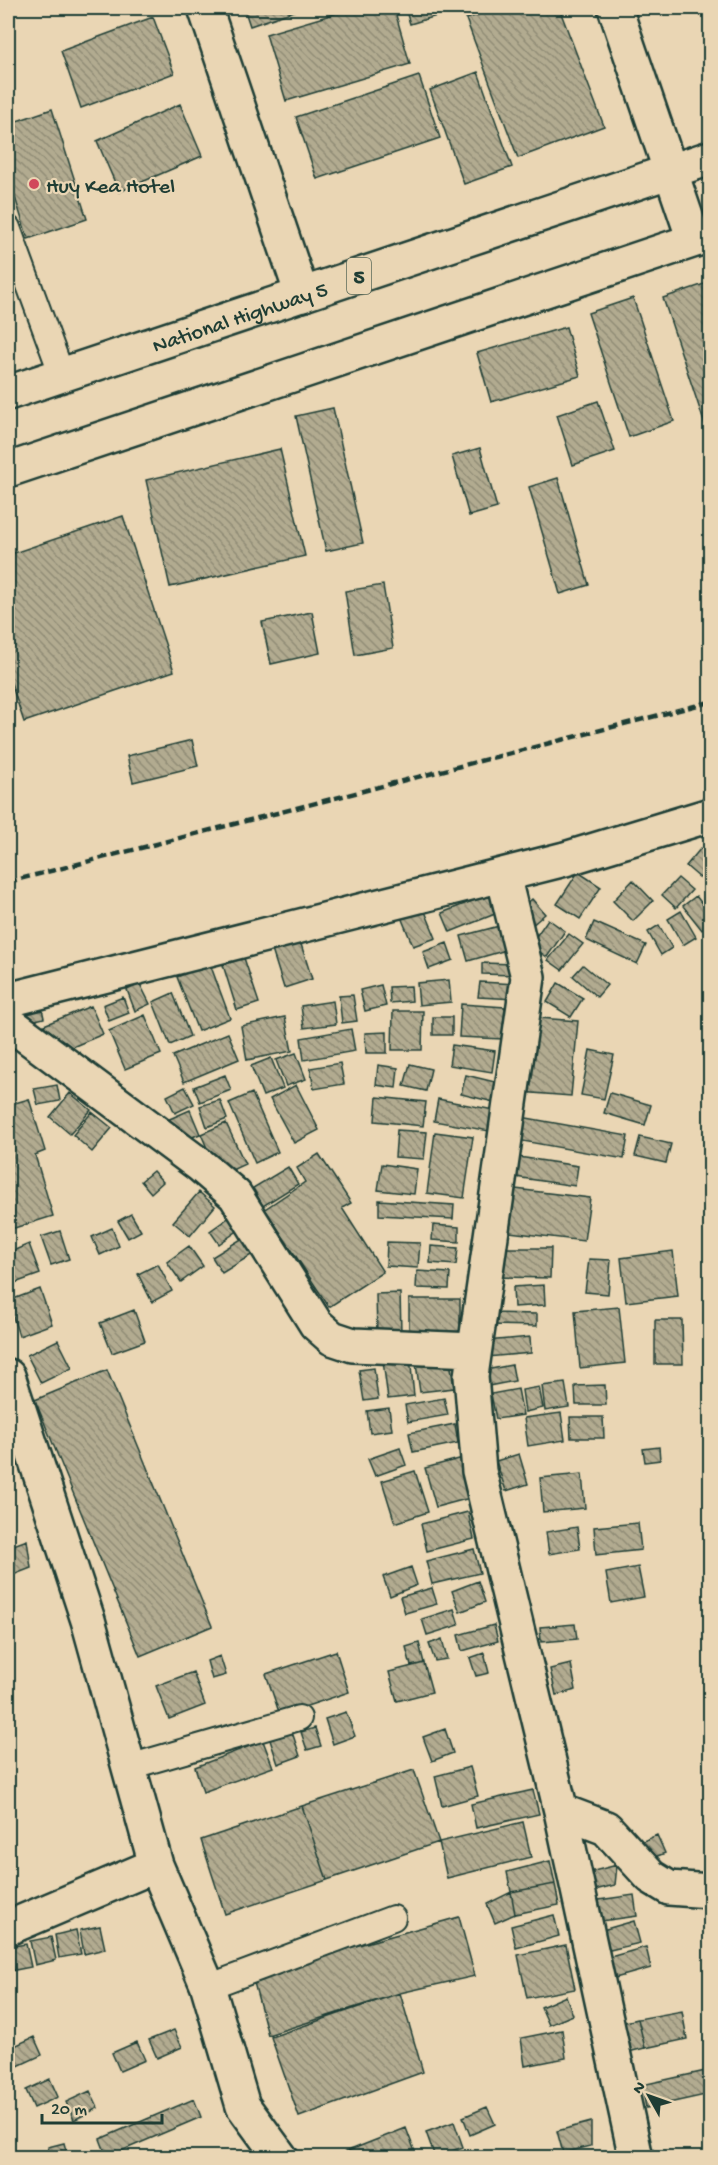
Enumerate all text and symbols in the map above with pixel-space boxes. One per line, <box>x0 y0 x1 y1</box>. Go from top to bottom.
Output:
place label: Huy Kea Hotel <box>46 175 175 201</box>
marker: Huy Kea Hotel <box>27 177 41 191</box>
road number: 5 <box>347 258 371 294</box>
street label: National Highway 5 <box>150 278 332 361</box>
north arrow <box>619 2066 679 2126</box>
text: N <box>630 2078 651 2099</box>
scale bar <box>42 2087 162 2125</box>
text: 20 m <box>51 2100 87 2121</box>

